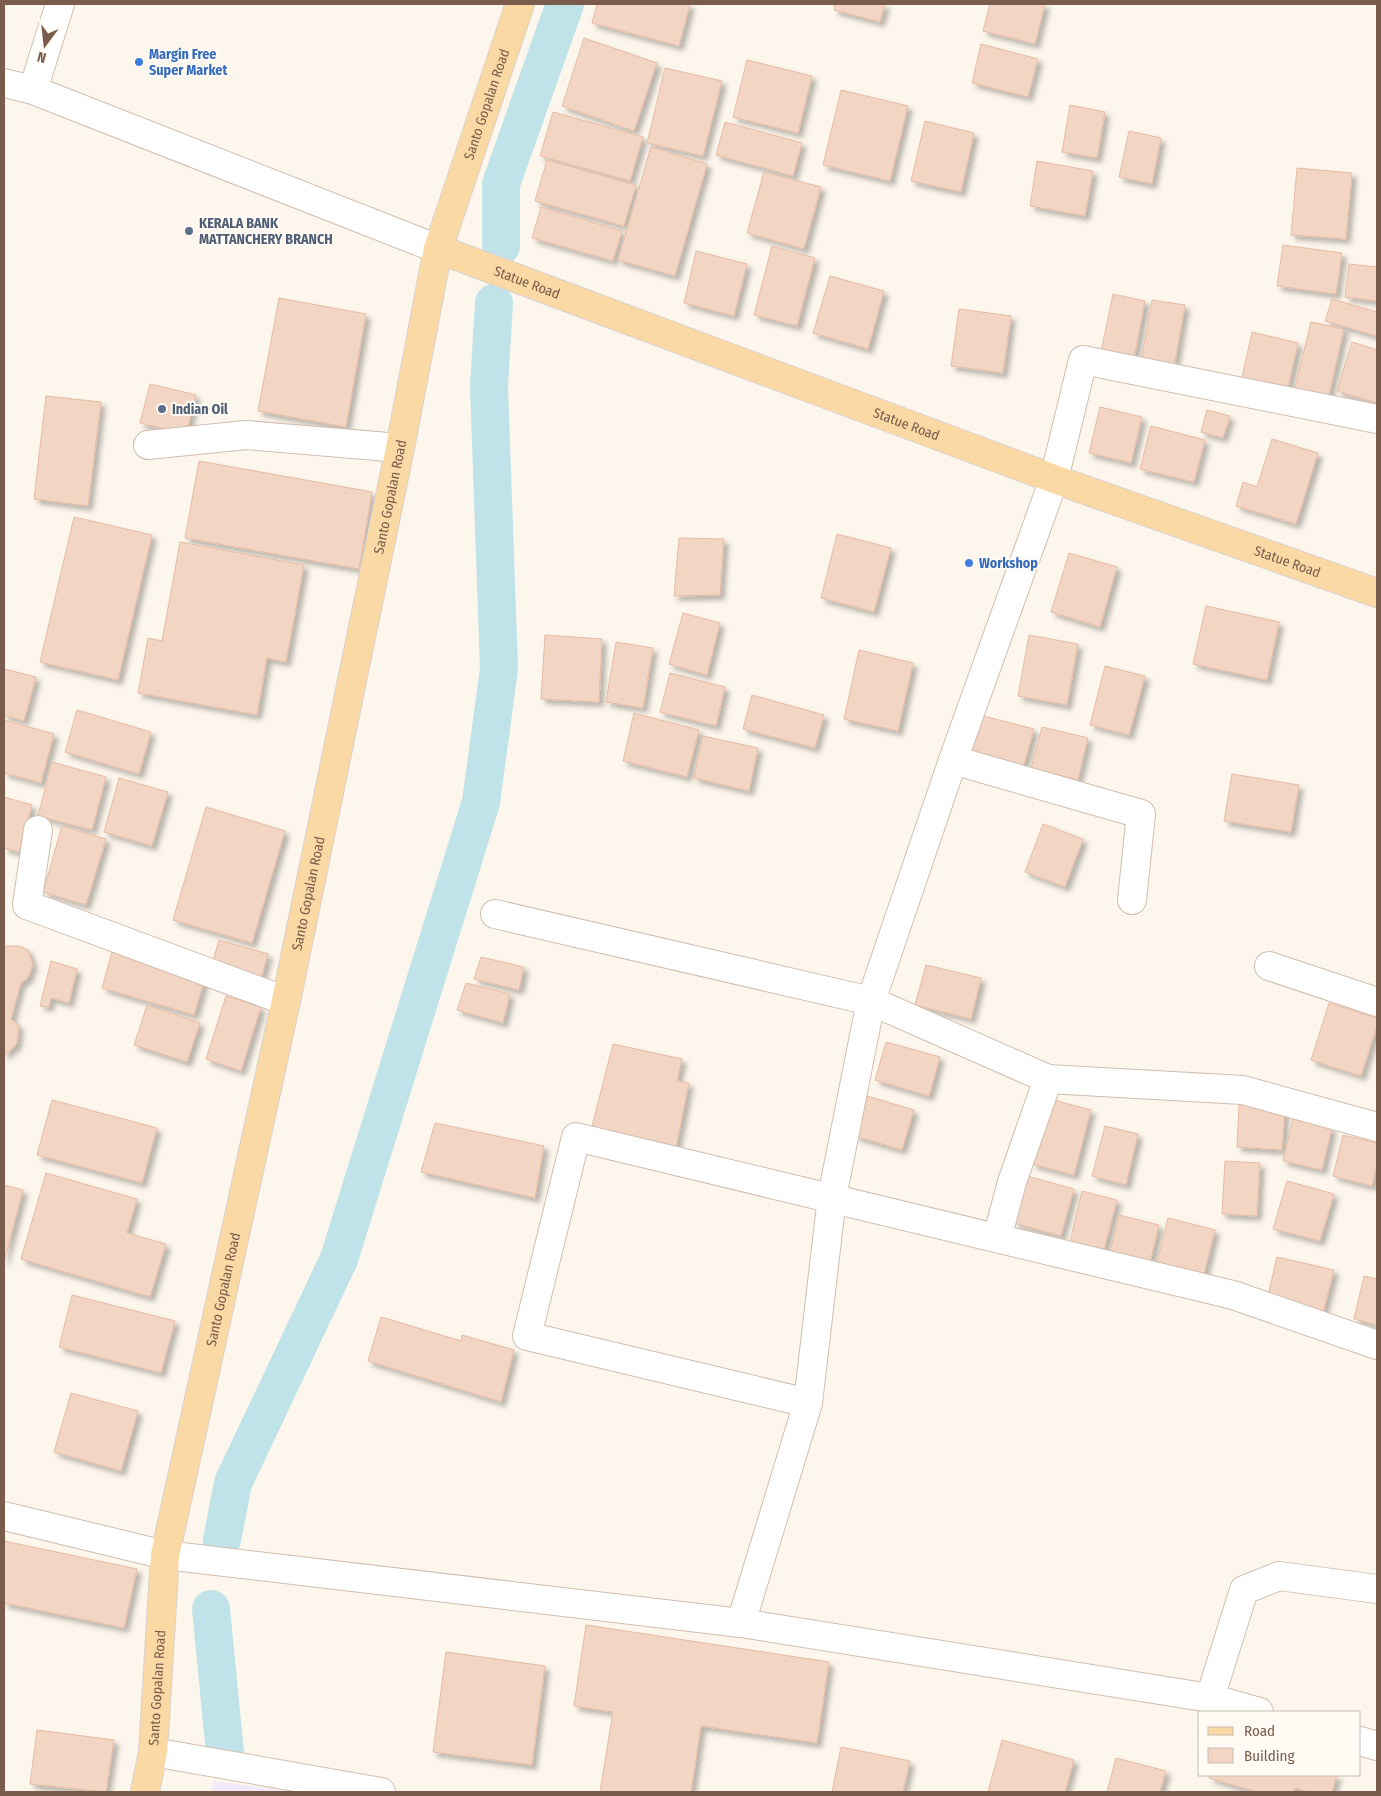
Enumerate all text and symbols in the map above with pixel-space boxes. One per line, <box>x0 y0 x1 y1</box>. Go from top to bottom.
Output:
north arrow <box>20 20 70 70</box>
place label: Margin Free Super Market <box>149 46 228 79</box>
street label: Santo Gopalan Road <box>460 47 513 162</box>
text: N <box>36 48 48 66</box>
marker: Margin Free Super Market <box>133 56 145 68</box>
place label: KERALA BANK MATTANCHERY BRANCH <box>199 215 333 248</box>
marker: KERALA BANK MATTANCHERY BRANCH <box>183 225 195 237</box>
street label: Statue Road <box>491 263 562 303</box>
place label: Indian Oil <box>172 401 228 418</box>
marker: Indian Oil <box>156 403 168 415</box>
street label: Statue Road <box>871 404 942 444</box>
street label: Santo Gopalan Road <box>370 438 410 555</box>
street label: Statue Road <box>1252 542 1323 581</box>
place label: Workshop <box>979 555 1038 572</box>
marker: Workshop <box>963 557 975 569</box>
street label: Santo Gopalan Road <box>289 835 329 952</box>
street label: Santo Gopalan Road <box>203 1231 244 1348</box>
street label: Santo Gopalan Road <box>145 1630 169 1746</box>
legend <box>1198 1711 1361 1776</box>
text: Road <box>1244 1722 1275 1740</box>
text: Building <box>1244 1747 1295 1765</box>

